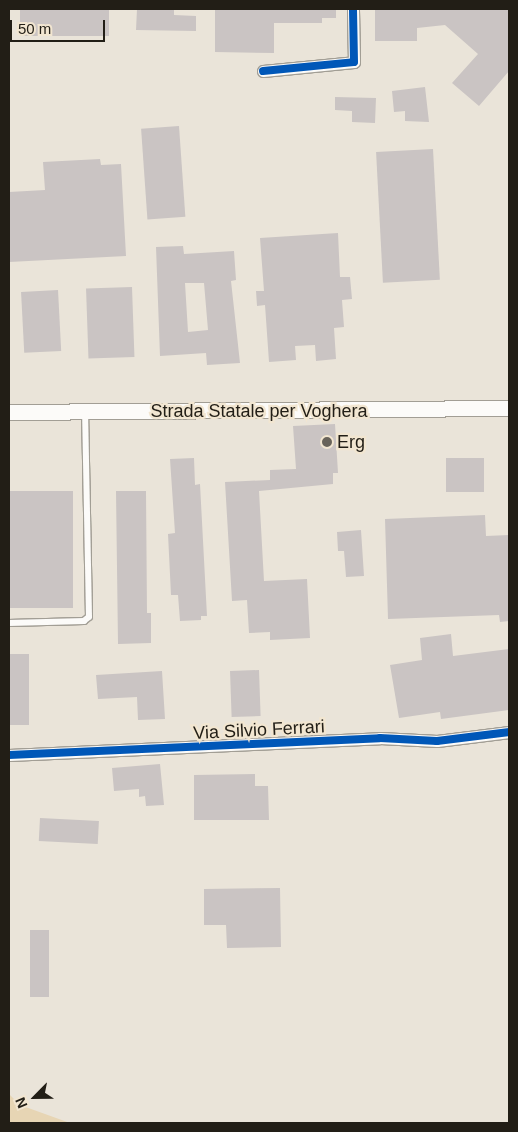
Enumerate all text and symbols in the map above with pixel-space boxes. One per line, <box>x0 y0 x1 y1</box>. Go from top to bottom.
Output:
scale bar <box>12 10 108 42</box>
text: 50 m <box>18 20 51 37</box>
street label: Strada Statale per Voghera <box>150 400 368 422</box>
place label: Erg <box>337 431 365 453</box>
marker: Erg <box>321 436 333 448</box>
street label: Via Silvio Ferrari <box>193 716 325 744</box>
north arrow <box>10 1072 60 1122</box>
text: N <box>12 1095 31 1111</box>

